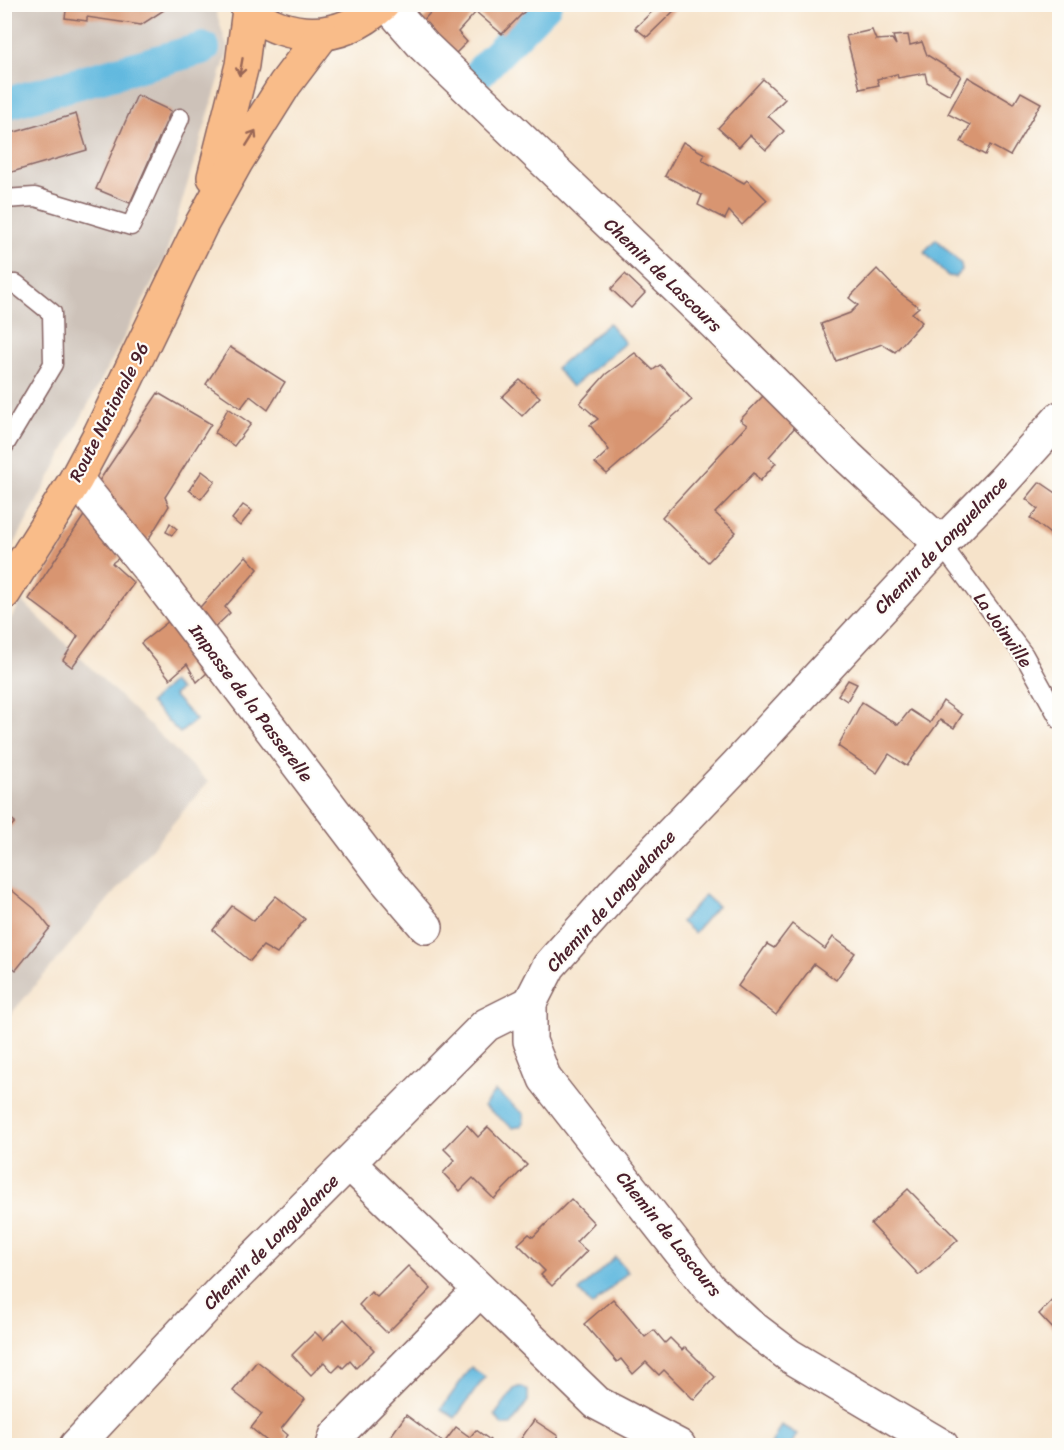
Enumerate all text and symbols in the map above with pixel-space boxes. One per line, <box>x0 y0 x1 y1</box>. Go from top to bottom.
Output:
one-way arrow <box>236 57 247 76</box>
one-way arrow <box>245 129 258 146</box>
street label: Chemin de Lascours <box>596 210 730 341</box>
street label: Route Nationale 96 <box>60 336 158 488</box>
street label: Chemin de Longuelance <box>866 468 1016 622</box>
street label: La Joinville <box>965 585 1041 675</box>
street label: Impasse de la Passerelle <box>180 616 322 789</box>
street label: Chemin de Longuelance <box>538 822 684 980</box>
street label: Chemin de Lascours <box>608 1164 731 1305</box>
street label: Chemin de Longuelance <box>195 1166 347 1318</box>

